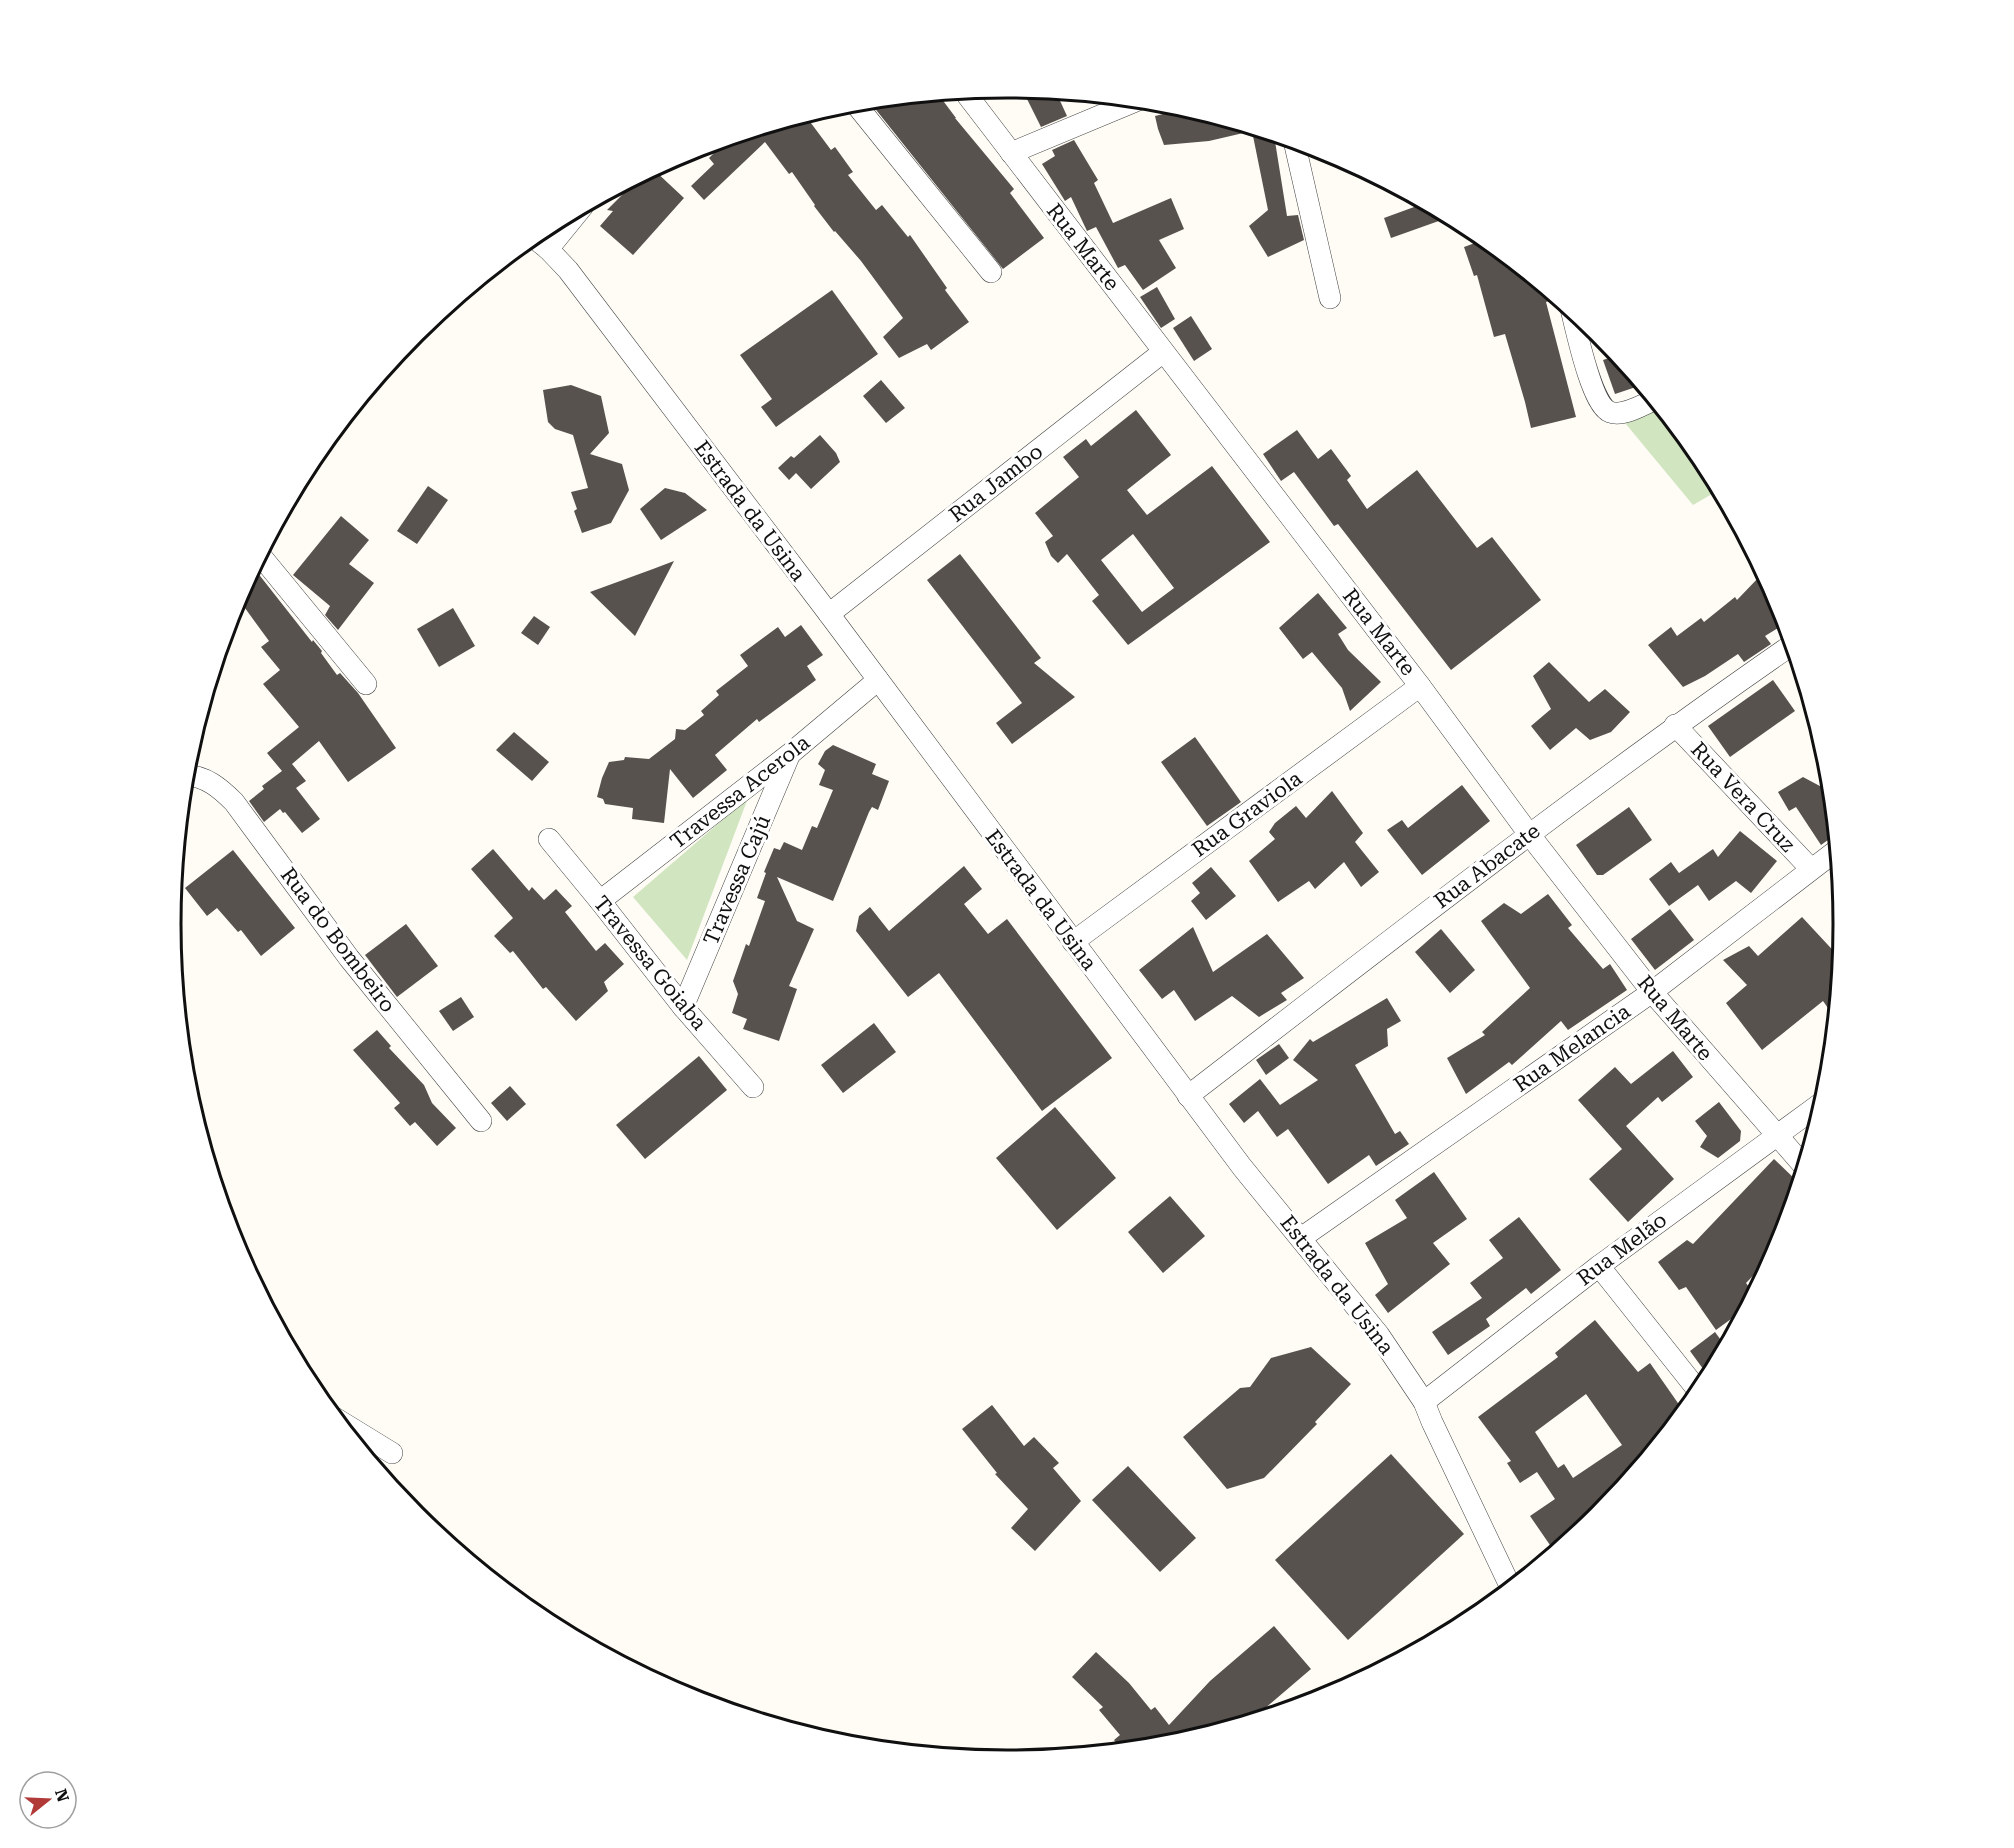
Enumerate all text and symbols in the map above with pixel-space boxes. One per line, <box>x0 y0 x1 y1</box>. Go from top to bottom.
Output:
street label: Rua Marte <box>1042 199 1124 295</box>
street label: Estrada da Usina <box>689 436 811 586</box>
street label: Rua Jambo <box>944 439 1048 527</box>
street label: Rua Marte <box>1338 584 1420 680</box>
street label: Travessa Acerola <box>666 730 815 854</box>
street label: Rua Vera Cruz <box>1686 737 1800 857</box>
street label: Rua Graviola <box>1188 766 1307 862</box>
street label: Travessa Cajú <box>699 812 775 948</box>
street label: Rua Abacate <box>1430 819 1544 913</box>
street label: Estrada da Usina <box>980 825 1102 975</box>
street label: Rua do Bombeiro <box>276 863 400 1017</box>
street label: Travessa Goiaba <box>589 891 712 1035</box>
street label: Rua Marte <box>1633 971 1717 1065</box>
street label: Rua Melancia <box>1509 999 1635 1097</box>
street label: Rua Melão <box>1573 1208 1671 1290</box>
street label: Estrada da Usina <box>1275 1211 1399 1360</box>
north arrow <box>18 1770 78 1830</box>
text: N <box>51 1787 73 1804</box>

